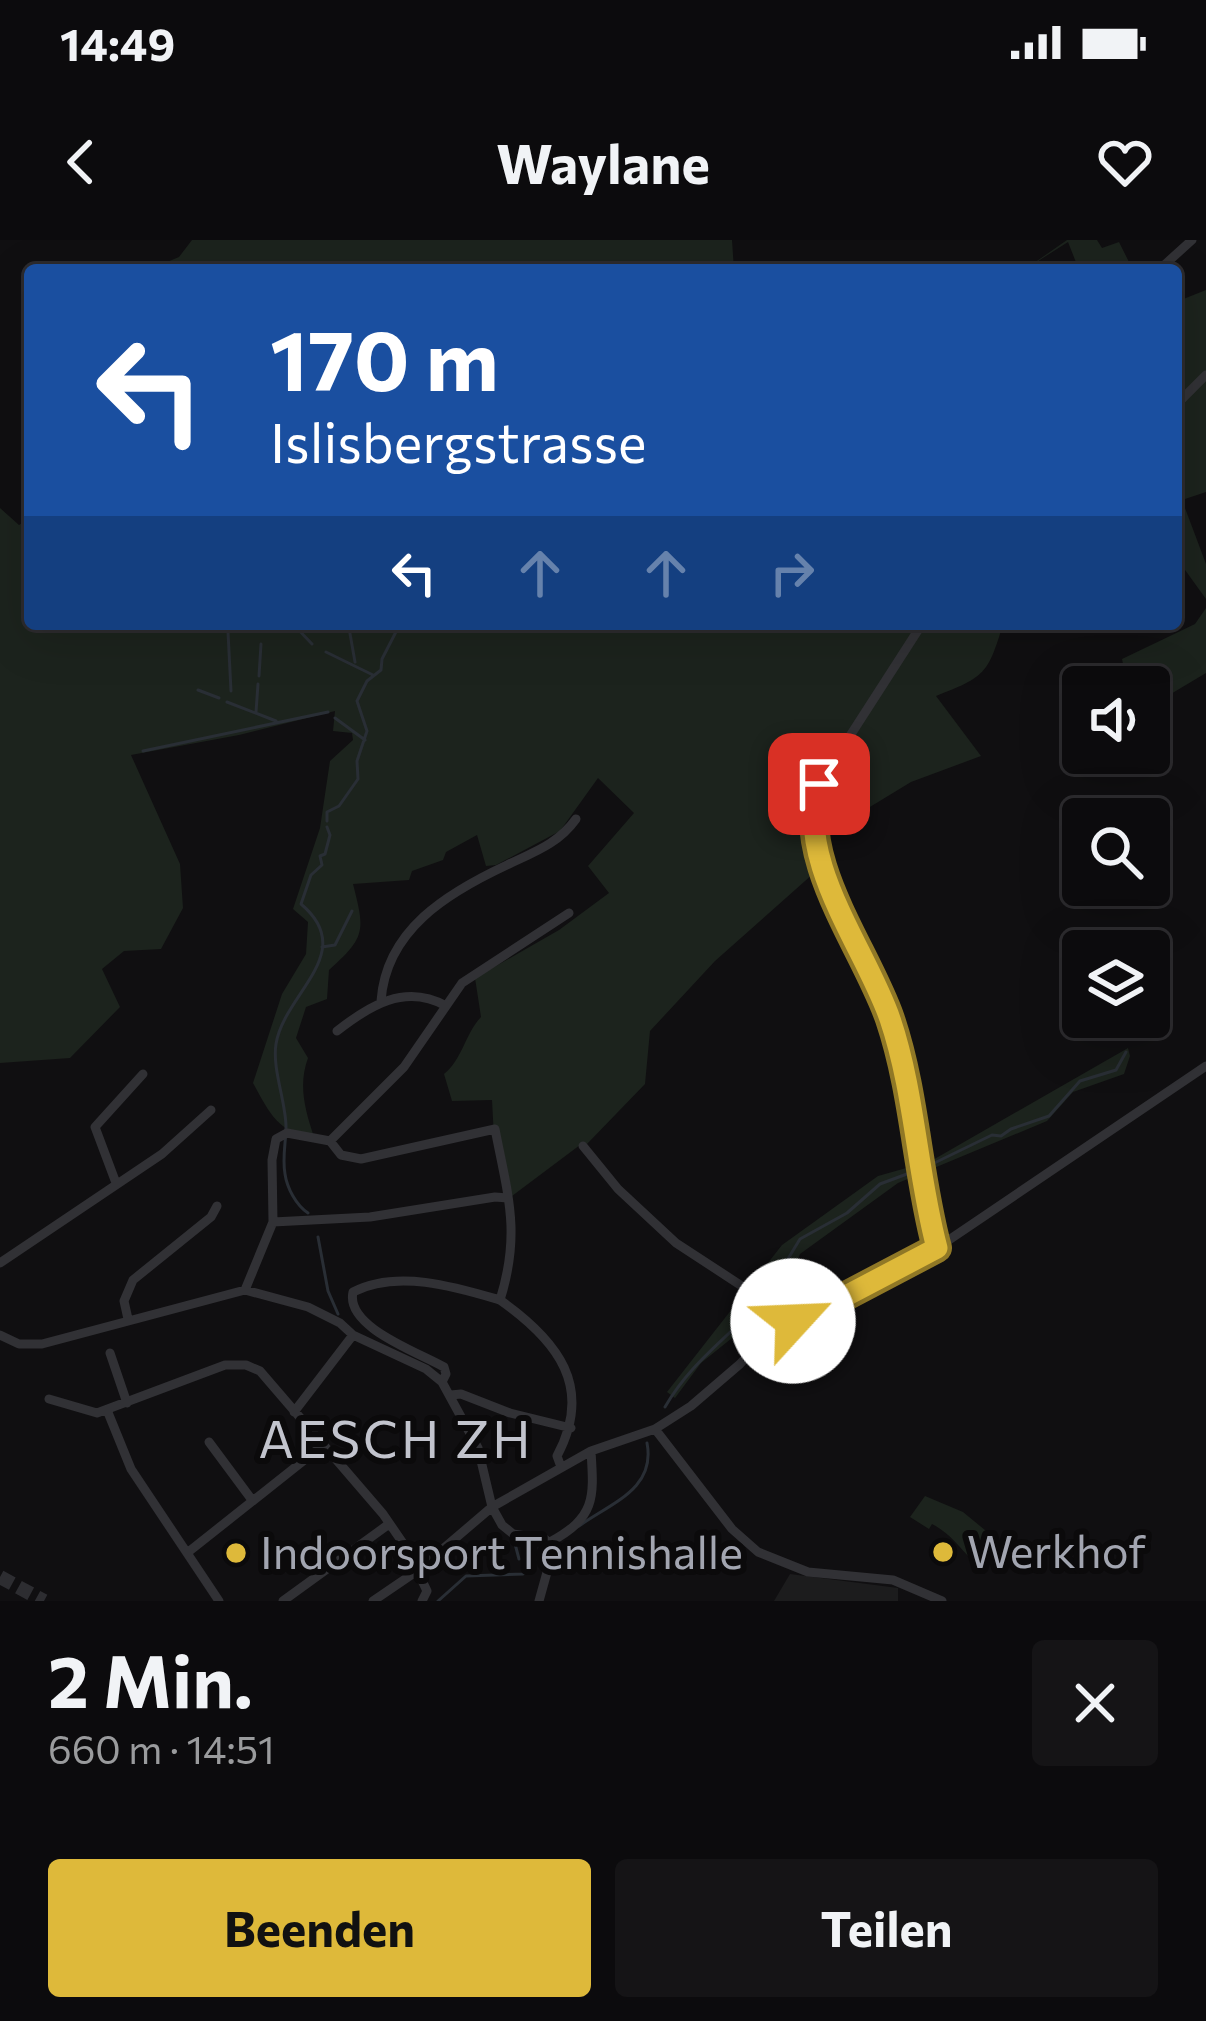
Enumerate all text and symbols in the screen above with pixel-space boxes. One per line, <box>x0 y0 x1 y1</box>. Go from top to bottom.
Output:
text: 14:49 <box>60 15 175 70</box>
icon: back <box>48 129 114 195</box>
text: Waylane <box>496 129 710 195</box>
icon: heart <box>1092 129 1158 195</box>
text: 170 m <box>270 306 499 408</box>
icon: left <box>72 312 228 468</box>
text: Islisbergstrasse <box>270 408 646 474</box>
icon: left <box>381 540 447 606</box>
icon: ahead <box>507 540 573 606</box>
icon: ahead <box>633 540 699 606</box>
icon: right <box>759 540 825 606</box>
map controls <box>1062 666 1170 1038</box>
button: sound <box>1062 666 1170 774</box>
pin <box>768 733 870 835</box>
icon: arrive <box>786 751 852 817</box>
button: search <box>1062 798 1170 906</box>
button: layers <box>1062 930 1170 1038</box>
position arrow <box>730 1258 856 1384</box>
district label: AESCH ZH <box>259 1406 533 1469</box>
place label: Werkhof <box>967 1522 1146 1577</box>
place label: Indoorsport Tennishalle <box>260 1523 743 1578</box>
marker: Werkhof <box>930 1539 956 1565</box>
marker: Indoorsport Tennishalle <box>223 1540 249 1566</box>
text: 2 Min. <box>48 1635 253 1723</box>
button: close <box>1032 1640 1158 1766</box>
text: 660 m · 14:51 <box>48 1724 275 1772</box>
button: Beenden <box>48 1859 591 1997</box>
button: Teilen <box>615 1859 1158 1997</box>

